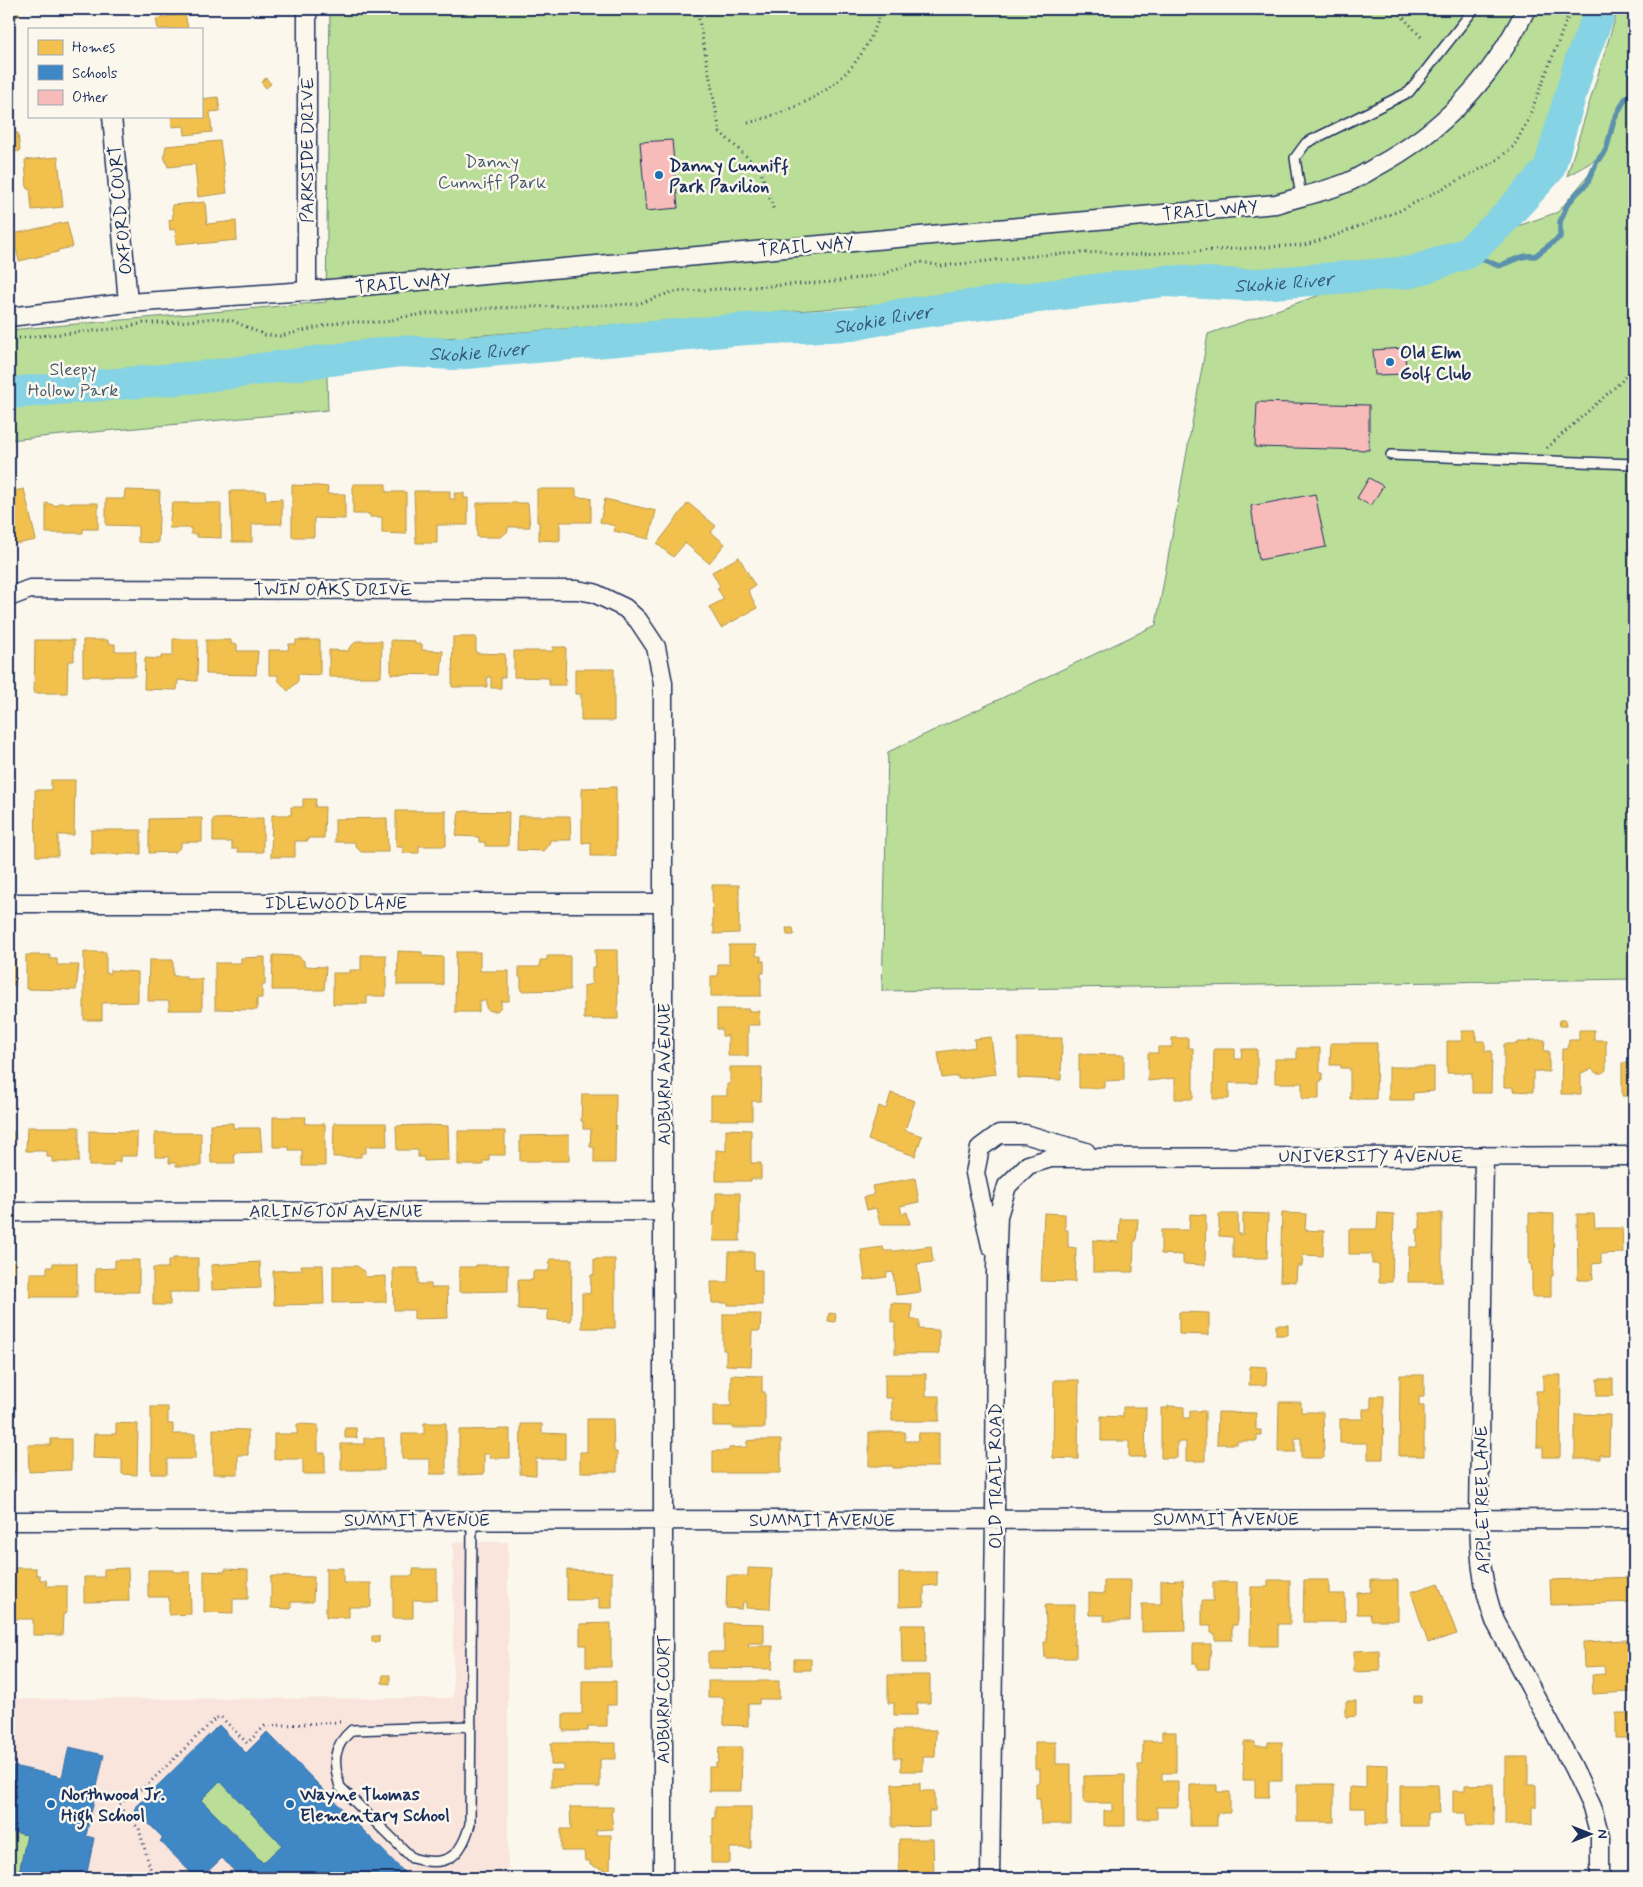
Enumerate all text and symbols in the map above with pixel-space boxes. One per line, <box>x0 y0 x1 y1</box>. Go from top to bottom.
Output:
legend <box>28 28 202 118</box>
text: Homes <box>72 38 115 58</box>
text: Schools <box>72 64 118 84</box>
street label: PARKSIDE DRIVE <box>296 77 320 223</box>
text: Other <box>72 88 108 108</box>
street label: OXFORD COURT <box>103 144 139 276</box>
park label: Danny Cunniff Park <box>438 150 546 195</box>
place label: Danny Cunniff Park Pavilion <box>669 154 788 199</box>
marker: Danny Cunniff Park Pavilion <box>653 169 665 181</box>
street label: TRAIL WAY <box>1161 195 1259 227</box>
street label: TRAIL WAY <box>757 231 855 263</box>
water label: Skokie River <box>1234 267 1338 299</box>
street label: TRAIL WAY <box>354 268 452 300</box>
water label: Skokie River <box>834 299 936 340</box>
water label: Skokie River <box>428 336 532 368</box>
place label: Old Elm Golf Club <box>1400 341 1471 386</box>
marker: Old Elm Golf Club <box>1384 356 1396 368</box>
park label: Sleepy Hollow Park <box>28 358 118 403</box>
street label: TWIN OAKS DRIVE <box>254 578 413 602</box>
street label: IDLEWOOD LANE <box>265 892 407 916</box>
street label: AUBURN AVENUE <box>653 1003 677 1145</box>
street label: UNIVERSITY AVENUE <box>1278 1145 1464 1169</box>
street label: ARLINGTON AVENUE <box>249 1200 423 1224</box>
street label: OLD TRAIL ROAD <box>984 1403 1008 1549</box>
street label: APPLETREE LANE <box>1470 1426 1496 1574</box>
street label: SUMMIT AVENUE <box>1153 1508 1299 1532</box>
street label: SUMMIT AVENUE <box>344 1509 490 1533</box>
street label: SUMMIT AVENUE <box>749 1509 895 1533</box>
street label: AUBURN COURT <box>652 1634 676 1764</box>
place label: Northwood Jr. High School <box>61 1783 165 1830</box>
place label: Wayne Thomas Elementary School <box>299 1783 450 1828</box>
marker: Northwood Jr. High School <box>45 1798 57 1810</box>
marker: Wayne Thomas Elementary School <box>284 1798 296 1810</box>
north arrow <box>1566 1810 1616 1860</box>
text: N <box>1593 1829 1611 1839</box>

